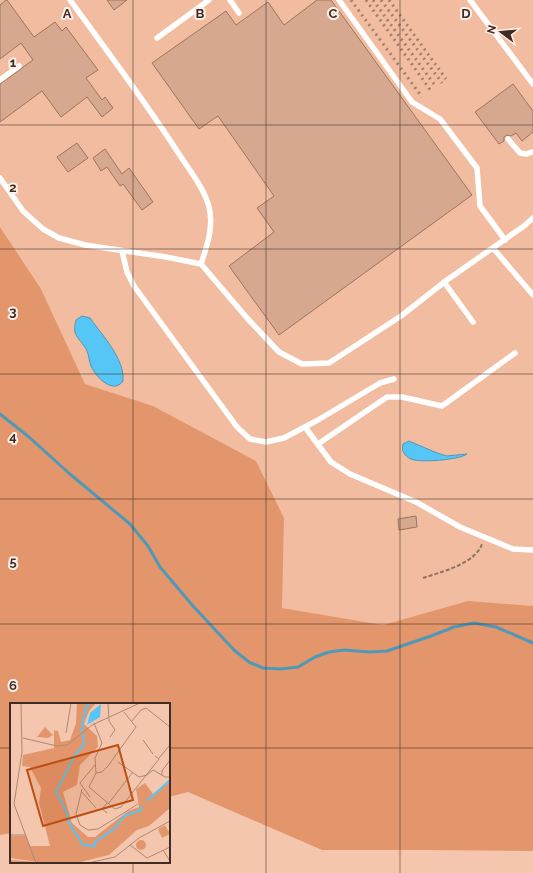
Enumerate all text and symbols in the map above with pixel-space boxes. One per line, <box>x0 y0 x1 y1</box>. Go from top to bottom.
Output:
text: A <box>63 6 72 21</box>
text: B <box>196 6 205 21</box>
text: C <box>329 6 338 21</box>
text: D <box>461 6 471 21</box>
north arrow <box>481 12 521 52</box>
text: N <box>484 24 499 35</box>
text: 1 <box>10 55 17 70</box>
text: 2 <box>9 180 17 195</box>
text: 3 <box>9 304 17 319</box>
text: 4 <box>9 429 17 444</box>
text: 5 <box>9 554 17 569</box>
text: 6 <box>9 678 17 693</box>
inset map <box>10 703 170 863</box>

